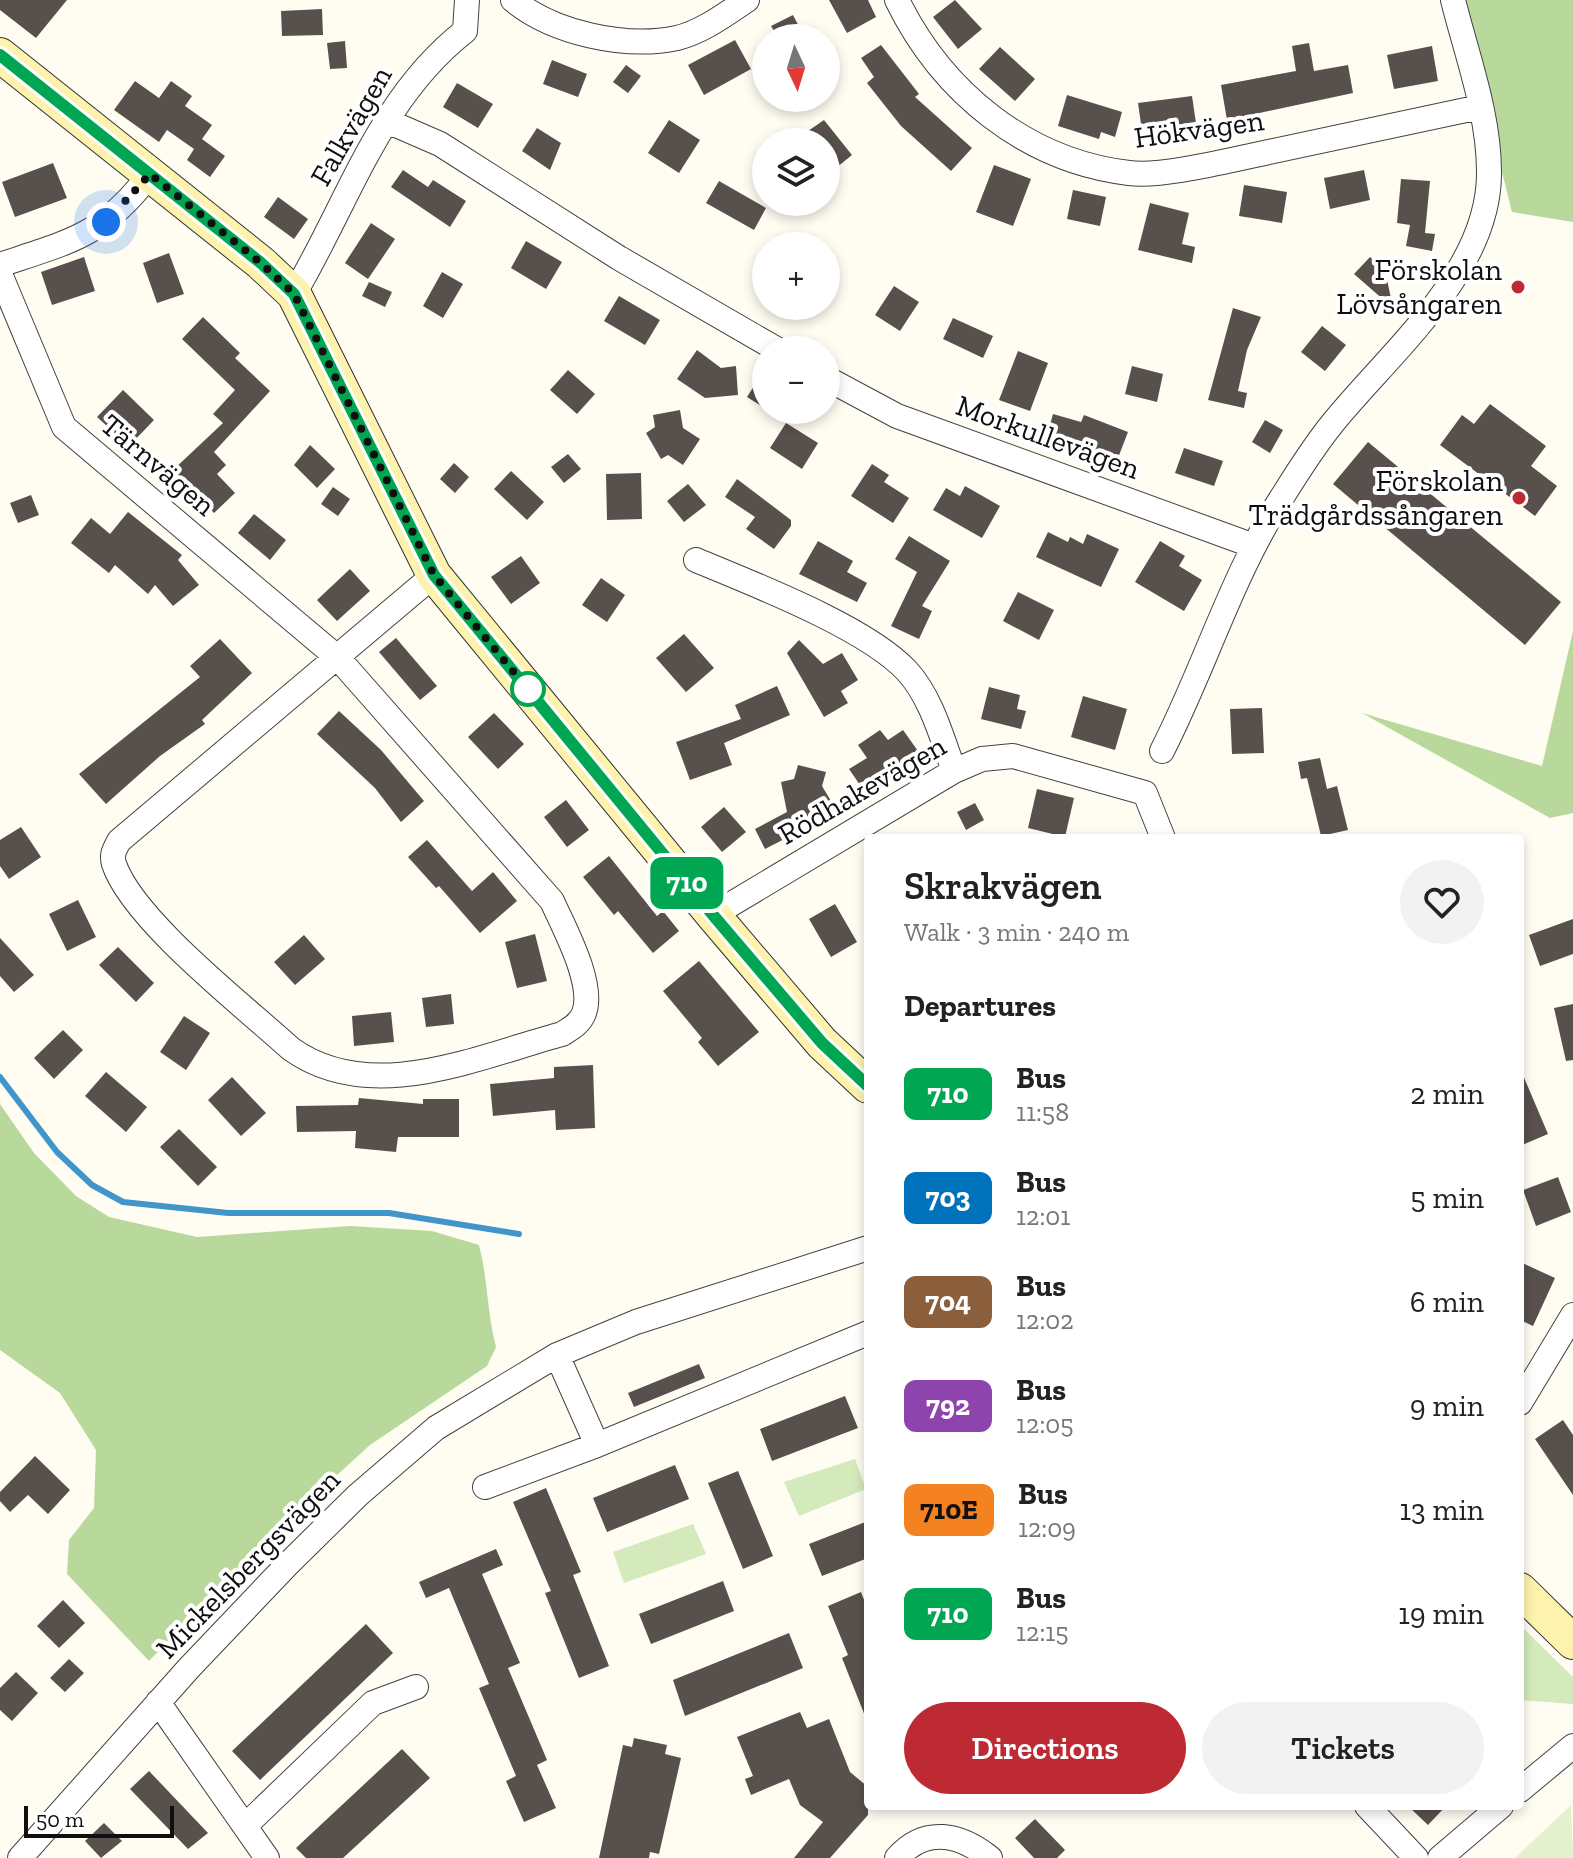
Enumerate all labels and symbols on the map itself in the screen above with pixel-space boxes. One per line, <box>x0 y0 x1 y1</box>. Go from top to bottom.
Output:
north arrow <box>752 24 840 112</box>
street label: Falkvägen <box>302 60 400 192</box>
street label: Hökvägen <box>1132 102 1266 156</box>
your location <box>86 202 126 242</box>
place label: Förskolan Lövsångaren <box>1336 252 1502 322</box>
marker: Förskolan Lövsångaren <box>1509 278 1527 296</box>
street label: Morkullevägen <box>951 387 1145 487</box>
street label: Tärnvägen <box>93 407 223 523</box>
place label: Förskolan Trädgårdssångaren <box>1249 463 1503 533</box>
marker: Förskolan Trädgårdssångaren <box>1510 489 1528 507</box>
unlabelled marker <box>511 672 545 706</box>
street label: Rödhakevägen <box>772 728 952 852</box>
line badge: 710 <box>641 857 733 909</box>
street label: Mickelsbergsvägen <box>149 1462 347 1666</box>
scale bar <box>24 1802 174 1838</box>

